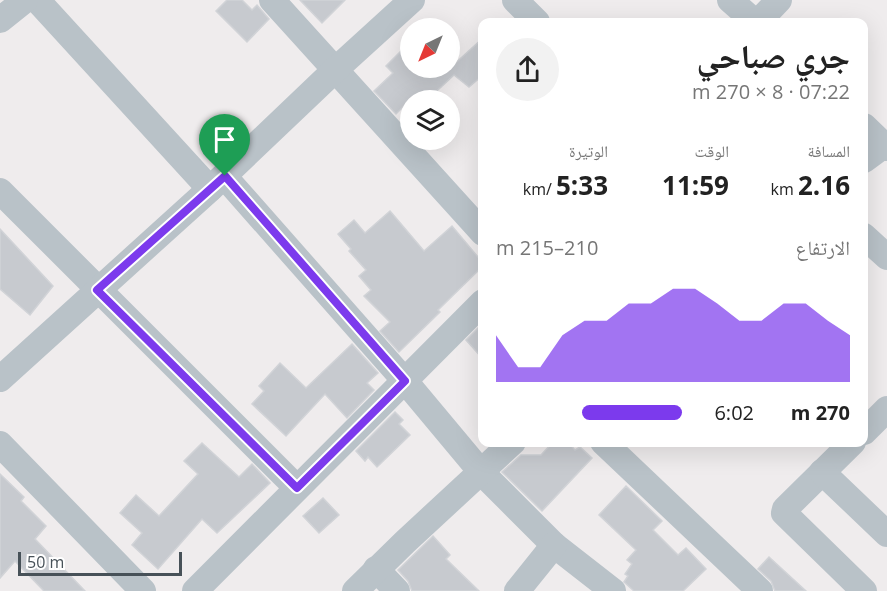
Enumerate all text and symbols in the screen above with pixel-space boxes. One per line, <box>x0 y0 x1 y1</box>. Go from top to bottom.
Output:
north arrow <box>400 18 460 78</box>
map controls <box>400 18 460 150</box>
text: جري صباحي <box>696 33 850 78</box>
button: share <box>496 38 559 101</box>
text: 07:22 · 8 × 270 m <box>692 78 850 105</box>
button: layers <box>400 90 460 150</box>
pin <box>199 114 250 176</box>
icon: arrive <box>208 123 241 156</box>
text: الوتيرة <box>569 140 608 162</box>
text: الوقت <box>695 140 729 162</box>
text: المسافة <box>808 140 850 162</box>
text: 5:33 <box>556 167 608 203</box>
text: 11:59 <box>662 167 729 203</box>
text: 2.16 <box>798 167 850 203</box>
text: /km <box>523 178 556 200</box>
text: km <box>771 178 798 200</box>
text: 210–215 m <box>496 234 598 261</box>
text: الارتفاع <box>795 234 850 261</box>
text: 6:02 <box>714 399 754 426</box>
text: 270 m <box>791 399 850 426</box>
scale bar <box>18 549 182 576</box>
text: 50 m <box>27 551 64 573</box>

